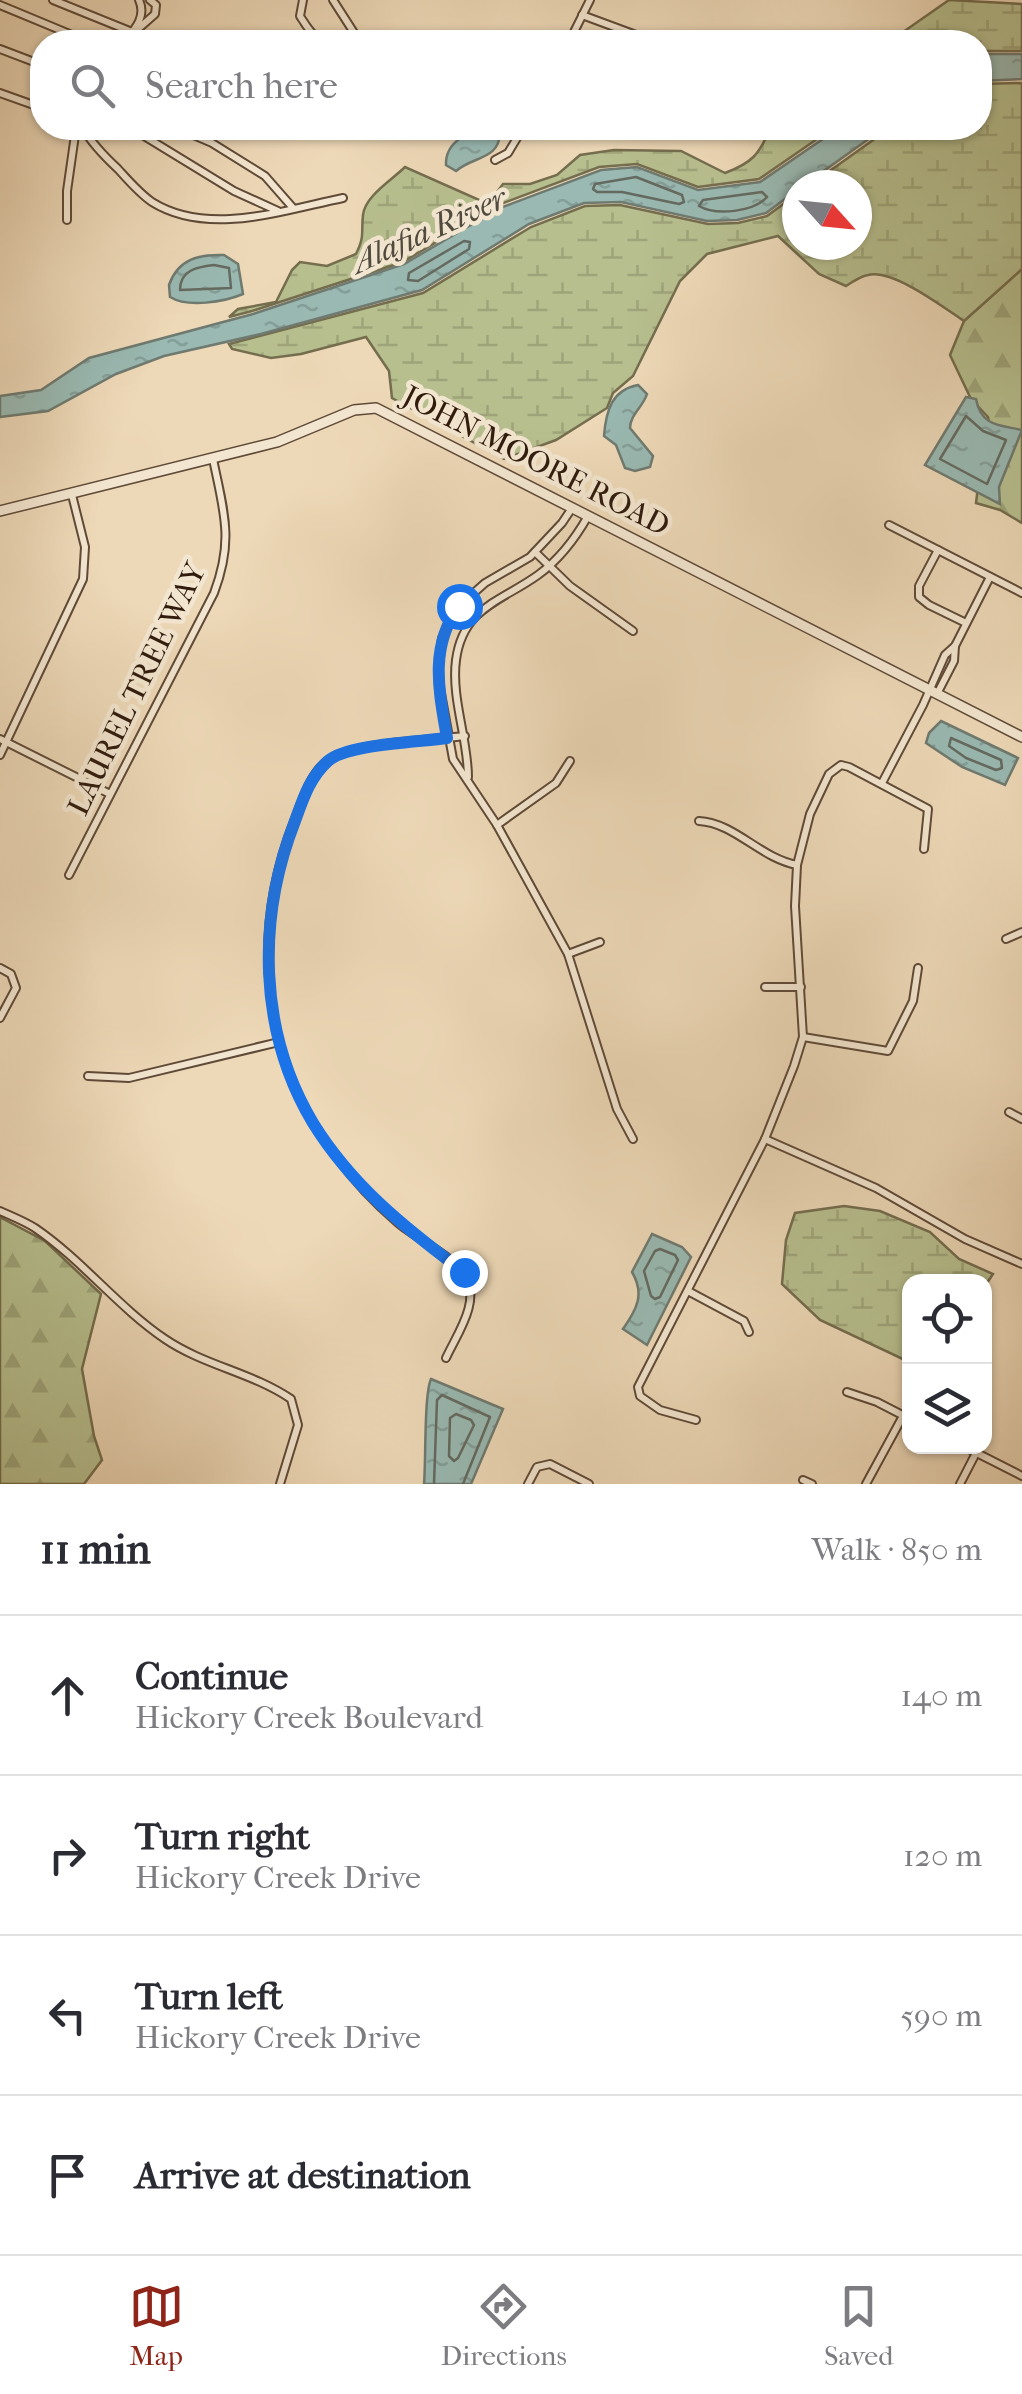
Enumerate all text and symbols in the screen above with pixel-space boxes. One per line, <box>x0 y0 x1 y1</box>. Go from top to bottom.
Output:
search box <box>30 30 992 140</box>
icon: search <box>65 58 120 113</box>
text: Search here <box>145 63 338 108</box>
north arrow <box>782 170 872 260</box>
water label: Alafia River <box>342 178 514 282</box>
street label: JOHN MOORE ROAD <box>395 378 675 543</box>
street label: LAUREL TREE WAY <box>61 556 214 821</box>
route start <box>437 584 483 630</box>
route end <box>442 1250 488 1296</box>
map controls <box>902 1274 992 1454</box>
button: locate <box>902 1274 992 1364</box>
button: layers <box>902 1364 992 1454</box>
text: 11 min <box>40 1525 151 1574</box>
text: Walk · 850 m <box>812 1531 982 1568</box>
text: Continue <box>135 1654 288 1699</box>
icon: ahead <box>40 1668 95 1723</box>
text: 140 m <box>901 1677 982 1714</box>
text: Hickory Creek Boulevard <box>135 1699 483 1736</box>
text: Turn right <box>135 1814 310 1859</box>
icon: right <box>40 1828 95 1883</box>
text: 120 m <box>903 1837 982 1874</box>
text: Hickory Creek Drive <box>135 1859 421 1896</box>
text: Turn left <box>135 1974 283 2019</box>
icon: left <box>40 1988 95 2043</box>
text: 590 m <box>900 1997 982 2034</box>
text: Hickory Creek Drive <box>135 2019 421 2056</box>
icon: arrive <box>40 2148 95 2203</box>
text: Arrive at destination <box>135 2153 471 2198</box>
tab: Map <box>129 2279 184 2372</box>
tab: Directions <box>441 2279 567 2372</box>
tab: Saved <box>824 2279 893 2372</box>

